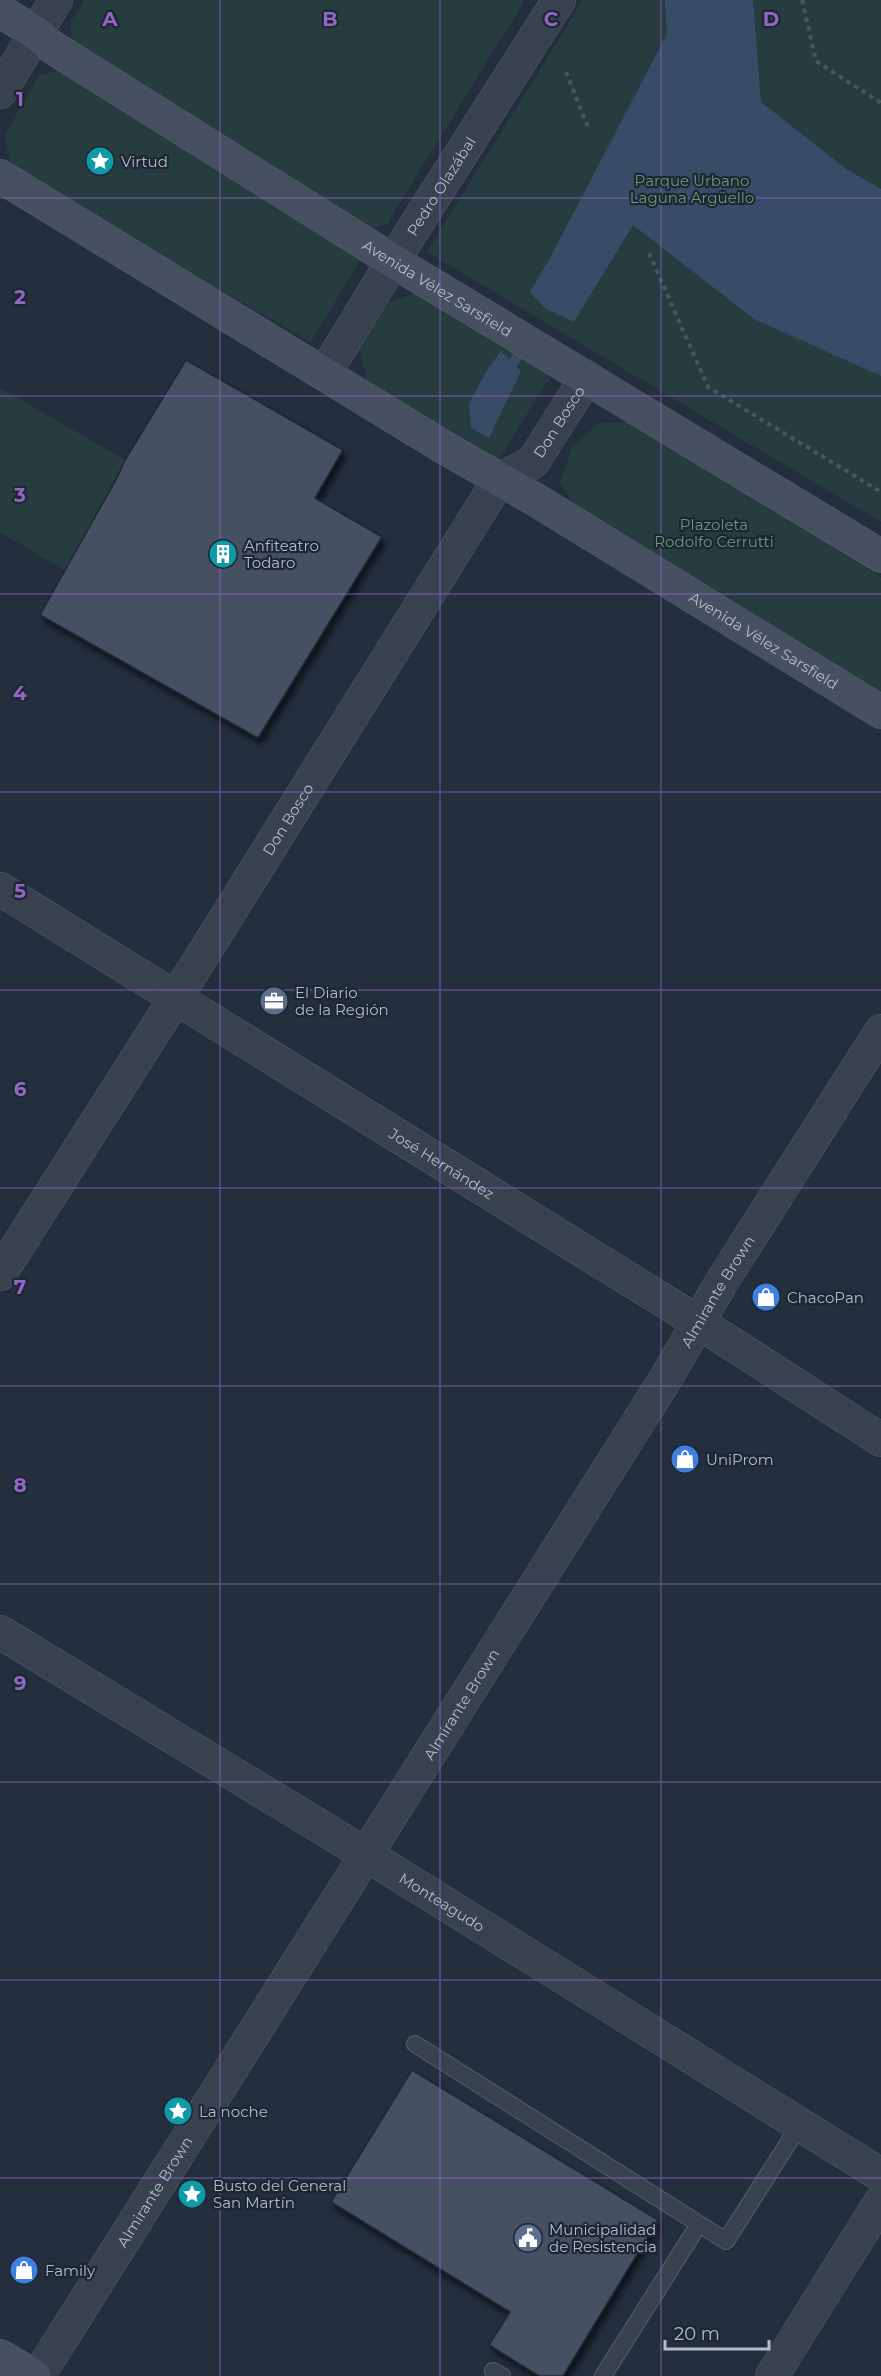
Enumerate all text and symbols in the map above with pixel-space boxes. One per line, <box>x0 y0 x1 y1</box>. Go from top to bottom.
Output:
text: A <box>101 7 118 31</box>
text: B <box>322 7 338 31</box>
text: C <box>544 7 559 31</box>
text: D <box>763 7 779 31</box>
text: 1 <box>16 87 24 111</box>
street label: Pedro Olazábal <box>402 133 479 239</box>
place icon: Virtud <box>84 145 116 177</box>
place label: Virtud <box>121 152 168 171</box>
park label: Parque Urbano Laguna Argüello <box>630 171 754 207</box>
street label: Avenida Vélez Sarsfield <box>359 235 516 340</box>
text: 2 <box>14 285 26 309</box>
street label: Don Bosco <box>529 382 589 461</box>
text: 3 <box>13 483 26 507</box>
park label: Plazoleta Rodolfo Cerrutti <box>654 515 774 551</box>
place label: Anfiteatro Todaro <box>244 536 319 572</box>
building icon: Anfiteatro Todaro <box>207 538 239 570</box>
street label: Avenida Vélez Sarsfield <box>686 587 842 693</box>
text: 4 <box>13 681 27 705</box>
street label: Don Bosco <box>258 780 317 859</box>
text: 5 <box>14 879 26 903</box>
place label: El Diario de la Región <box>295 983 389 1019</box>
office icon: El Diario de la Región <box>258 985 290 1017</box>
text: 6 <box>14 1077 27 1101</box>
street label: José Hernández <box>385 1123 498 1203</box>
street label: Almirante Brown <box>676 1232 758 1351</box>
text: 7 <box>14 1275 26 1299</box>
shop icon: ChacoPan <box>750 1281 782 1313</box>
place label: ChacoPan <box>787 1288 864 1307</box>
shop icon: UniProm <box>669 1443 701 1475</box>
place label: UniProm <box>706 1450 774 1469</box>
text: 8 <box>13 1473 27 1497</box>
street label: Almirante Brown <box>419 1645 503 1763</box>
text: 9 <box>14 1671 26 1695</box>
street label: Monteagudo <box>396 1868 489 1936</box>
place icon: La noche <box>162 2095 194 2127</box>
place label: La noche <box>199 2102 268 2121</box>
street label: Almirante Brown <box>112 2132 196 2251</box>
place label: Busto del General San Martín <box>213 2176 346 2212</box>
place icon: Busto del General San Martín <box>176 2178 208 2210</box>
place label: Municipalidad de Resistencia <box>549 2220 657 2256</box>
public building icon: Municipalidad de Resistencia <box>512 2222 544 2254</box>
shop icon: Family <box>8 2254 40 2286</box>
place label: Family <box>45 2261 96 2280</box>
scale bar <box>665 2313 768 2351</box>
text: 20 m <box>674 2323 720 2345</box>

